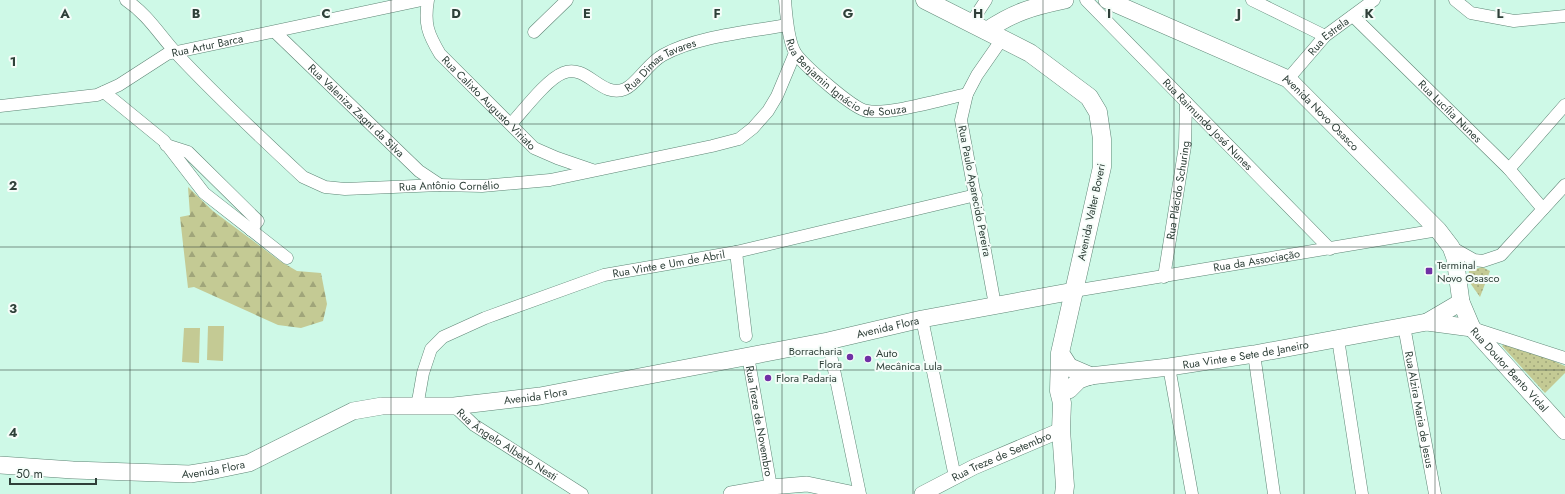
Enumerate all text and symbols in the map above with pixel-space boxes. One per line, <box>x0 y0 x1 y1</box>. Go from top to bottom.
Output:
text: A <box>59 4 70 23</box>
text: B <box>192 4 201 23</box>
text: C <box>321 4 331 23</box>
text: D <box>451 4 461 23</box>
text: E <box>583 4 591 23</box>
text: F <box>713 4 721 23</box>
text: G <box>843 4 854 23</box>
text: H <box>973 4 983 23</box>
text: I <box>1107 4 1111 23</box>
text: J <box>1234 4 1241 23</box>
text: K <box>1364 4 1374 23</box>
text: L <box>1497 4 1504 23</box>
street label: Rua Estrela <box>1304 13 1352 59</box>
street label: Rua Artur Barca <box>170 30 244 61</box>
street label: Rua Dimas Tavares <box>621 34 698 96</box>
street label: Rua Benjamin Ignácio de Souza <box>782 37 908 120</box>
text: 1 <box>10 52 16 71</box>
street label: Rua Calixto Augusto Viriato <box>438 52 540 154</box>
street label: Rua Valeniza Zagni da Silva <box>304 60 408 161</box>
street label: Avenida Novo Osasco <box>1280 70 1363 154</box>
street label: Rua Raimundo José Nunes <box>1159 75 1257 174</box>
street label: Rua Lucília Nunes <box>1415 76 1486 147</box>
street label: Rua Paulo Aparecido Pereira <box>954 124 996 258</box>
street label: Rua Plácido Schuring <box>1162 141 1193 241</box>
street label: Avenida Valter Boveri <box>1073 162 1109 262</box>
text: 2 <box>9 176 17 195</box>
street label: Rua Antônio Cornélio <box>398 177 500 195</box>
street label: Rua da Associação <box>1212 245 1301 276</box>
street label: Rua Vinte e Um de Abril <box>611 246 726 281</box>
place label: Terminal Novo Osasco <box>1437 257 1499 286</box>
marker: Terminal Novo Osasco <box>1424 266 1434 276</box>
text: 3 <box>9 299 17 318</box>
street label: Avenida Flora <box>855 312 920 342</box>
street label: Rua Doutor Bento Vidal <box>1467 324 1552 415</box>
street label: Rua Vinte e Sete de Janeiro <box>1181 336 1310 373</box>
place label: Borracharia Flora <box>789 343 842 372</box>
place label: Auto Mecânica Lula <box>876 345 942 374</box>
street label: Rua Alzira Maria de Jesus <box>1401 350 1438 470</box>
marker: Borracharia Flora <box>845 352 855 362</box>
marker: Auto Mecânica Lula <box>863 354 873 364</box>
street label: Rua Treze de Novembro <box>742 364 777 478</box>
place label: Flora Padaria <box>776 370 837 386</box>
marker: Flora Padaria <box>763 373 773 383</box>
street label: Avenida Flora <box>503 383 568 408</box>
street label: Rua Ângelo Alberto Nesti <box>453 405 561 485</box>
text: 4 <box>8 423 18 442</box>
street label: Rua Treze de Setembro <box>949 427 1054 485</box>
street label: Avenida Flora <box>182 456 246 482</box>
scale bar <box>10 460 96 486</box>
text: 50 m <box>16 465 43 483</box>

